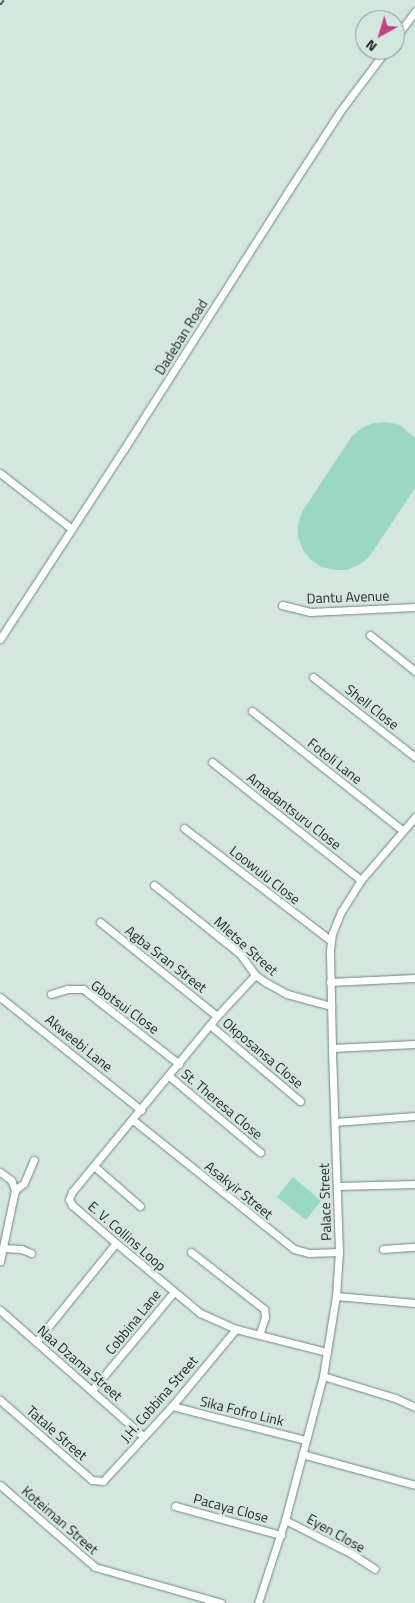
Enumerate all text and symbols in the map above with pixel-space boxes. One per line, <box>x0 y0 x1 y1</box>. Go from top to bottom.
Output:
north arrow <box>355 10 405 60</box>
text: N <box>361 35 381 57</box>
street label: Dadeban Road <box>151 296 211 378</box>
street label: Dantu Avenue <box>306 587 390 607</box>
street label: Shell Close <box>342 681 402 733</box>
street label: Fotoli Lane <box>304 735 366 787</box>
street label: Amadantsuru Close <box>244 769 344 853</box>
street label: Loowulu Close <box>226 842 304 908</box>
street label: Mletse Street <box>211 913 281 979</box>
street label: Agba Sran Street <box>122 922 210 996</box>
street label: Gbotsui Close <box>88 977 162 1037</box>
street label: Akweebi Lane <box>42 1011 116 1075</box>
street label: Okposansa Close <box>219 1014 307 1092</box>
street label: St. Theresa Close <box>178 1065 266 1143</box>
street label: Asakyir Street <box>202 1158 276 1222</box>
street label: Palace Street <box>315 1163 335 1241</box>
street label: E. V. Collins Loop <box>85 1198 169 1274</box>
street label: Cobbina Lane <box>102 1286 164 1358</box>
street label: Naa Dzama Street <box>34 1322 126 1404</box>
street label: J.H. Cobbina Street <box>117 1352 201 1446</box>
street label: Sika Fofro Link <box>198 1392 286 1430</box>
street label: Tatale Street <box>23 1402 91 1464</box>
street label: Koteiman Street <box>18 1482 102 1558</box>
street label: Pacaya Close <box>192 1490 270 1526</box>
street label: Eyen Close <box>304 1510 368 1556</box>

